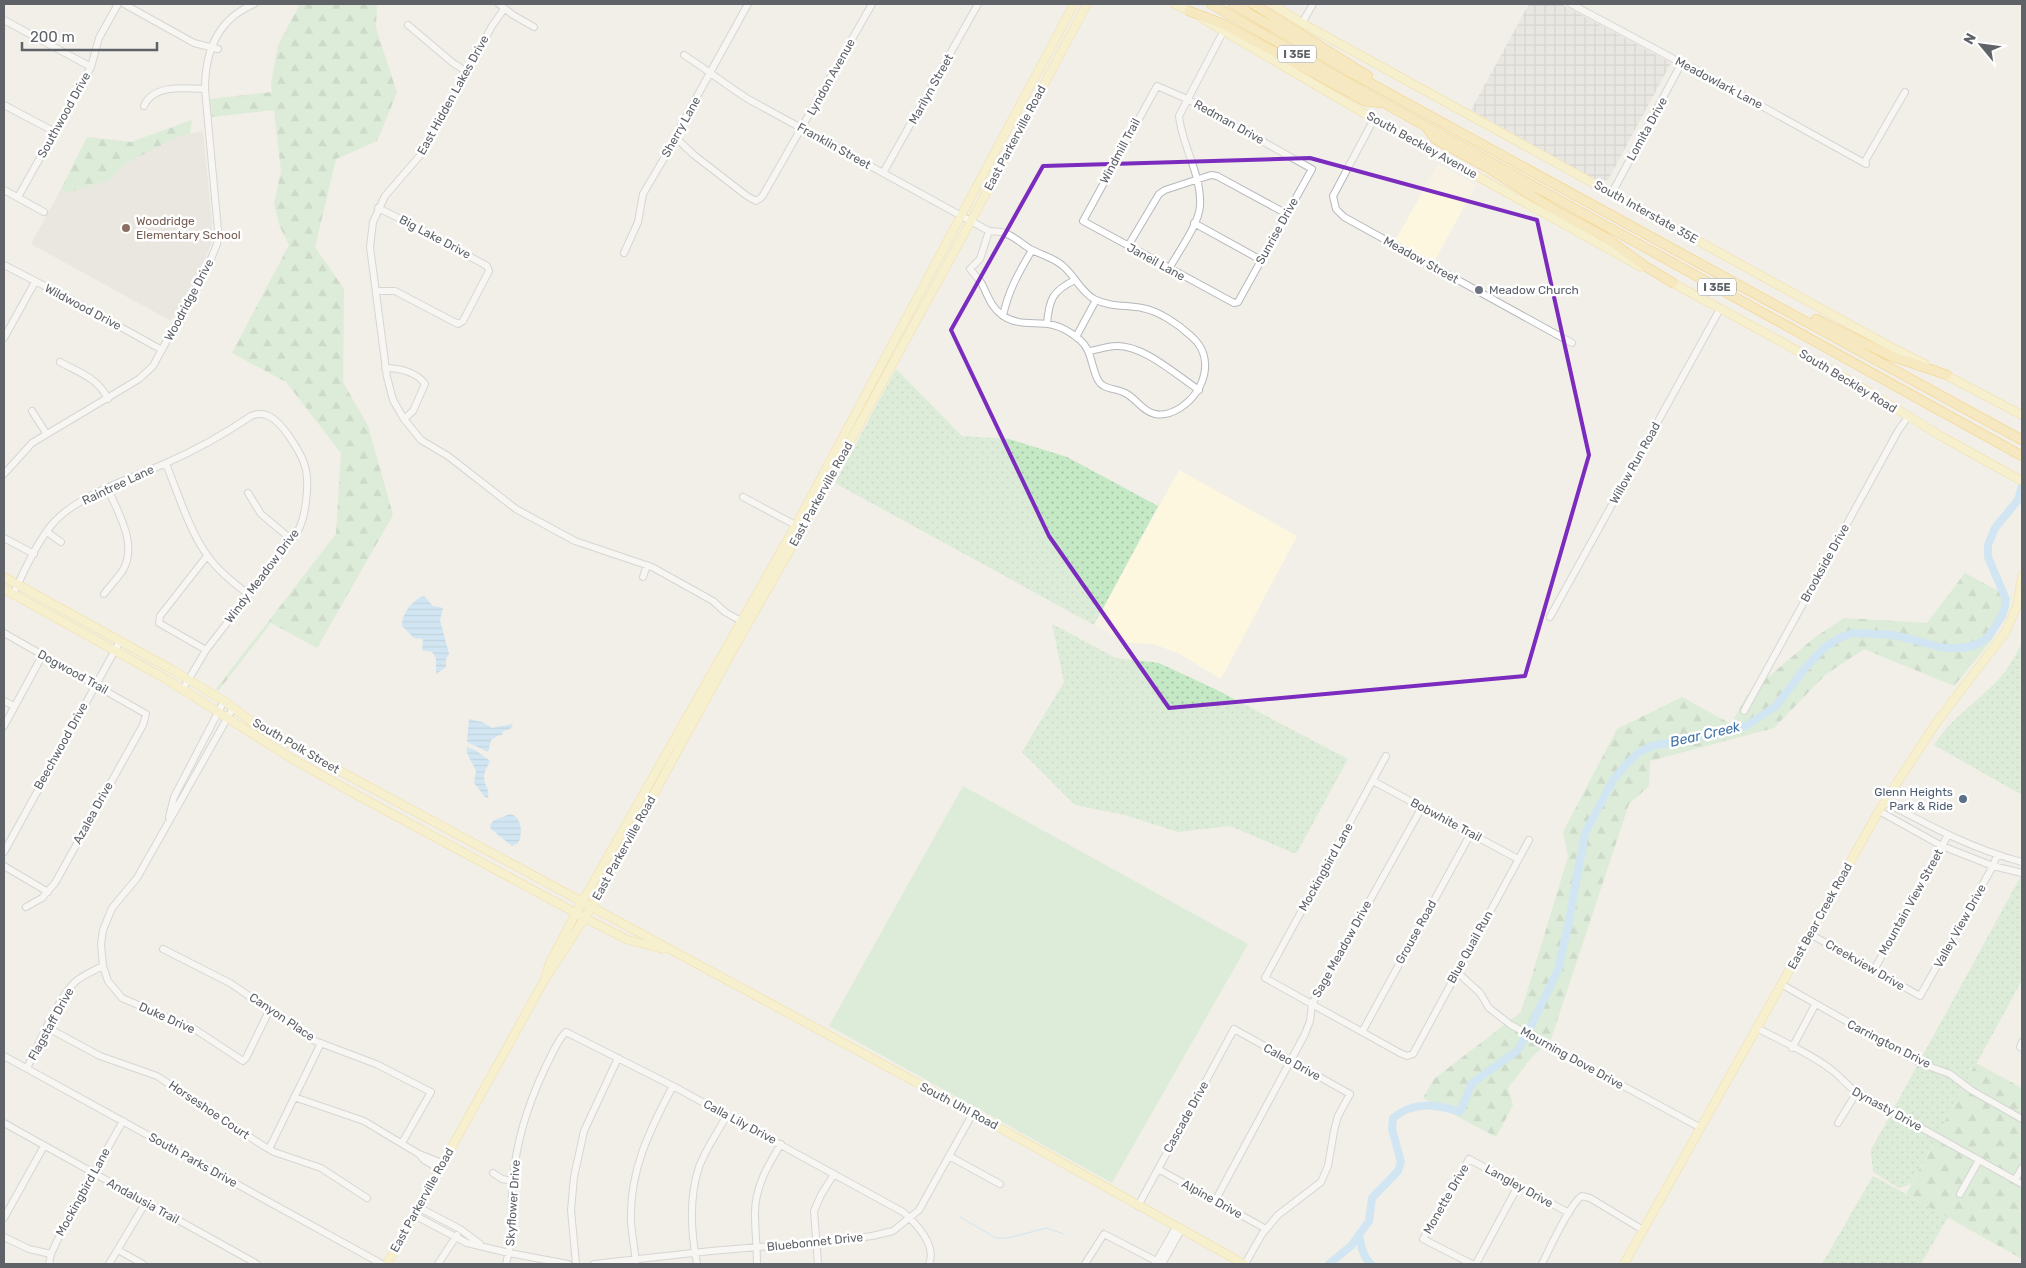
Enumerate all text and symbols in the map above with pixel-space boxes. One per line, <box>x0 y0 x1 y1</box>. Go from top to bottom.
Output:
scale bar <box>22 20 158 52</box>
north arrow <box>1956 20 2006 70</box>
text: 200 m <box>30 28 75 46</box>
text: N <box>1960 30 1980 47</box>
street label: East Hidden Lakes Drive <box>414 33 492 157</box>
street label: Lyndon Avenue <box>804 36 858 118</box>
road number: I 35E <box>1278 46 1316 62</box>
street label: Marilyn Street <box>906 51 956 127</box>
street label: Meadowlark Lane <box>1673 54 1765 112</box>
street label: Southwood Drive <box>35 70 93 160</box>
street label: East Parkerville Road <box>981 83 1049 193</box>
street label: Sherry Lane <box>659 94 704 160</box>
street label: Lomita Drive <box>1624 95 1670 163</box>
street label: Redman Drive <box>1191 97 1267 147</box>
street label: South Beckley Avenue <box>1364 109 1480 181</box>
street label: Windmill Trail <box>1097 116 1143 186</box>
street label: Franklin Street <box>795 120 874 172</box>
street label: South Interstate 35E <box>1592 178 1700 246</box>
street label: Sunrise Drive <box>1253 195 1301 267</box>
street label: Big Lake Drive <box>397 212 473 262</box>
place label: Woodridge Elementary School <box>136 214 241 242</box>
marker: Woodridge Elementary School <box>120 222 132 234</box>
street label: Meadow Street <box>1381 234 1461 287</box>
street label: Janeil Lane <box>1124 240 1188 284</box>
street label: Woodridge Drive <box>162 256 217 343</box>
road number: I 35E <box>1698 278 1736 296</box>
street label: Wildwood Drive <box>42 281 124 333</box>
place label: Meadow Church <box>1489 283 1579 297</box>
marker: Meadow Church <box>1473 284 1485 296</box>
street label: South Beckley Road <box>1797 346 1899 416</box>
street label: Willow Run Road <box>1607 420 1663 506</box>
street label: East Parkerville Road <box>786 439 856 549</box>
street label: Raintree Lane <box>80 462 156 508</box>
street label: Brookside Drive <box>1798 521 1852 604</box>
street label: Windy Meadow Drive <box>222 526 302 626</box>
street label: Dogwood Trail <box>35 647 111 697</box>
street label: Beechwood Drive <box>31 700 91 792</box>
street label: South Polk Street <box>250 716 342 777</box>
water label: Bear Creek <box>1668 718 1743 751</box>
street label: Azalea Drive <box>70 779 116 847</box>
place label: Glenn Heights Park & Ride <box>1874 785 1953 813</box>
street label: East Parkerville Road <box>589 793 659 903</box>
marker: Glenn Heights Park & Ride <box>1957 793 1969 805</box>
street label: Bobwhite Trail <box>1408 795 1484 845</box>
street label: Mockingbird Lane <box>1296 820 1356 913</box>
street label: Mountain View Street <box>1876 846 1946 958</box>
street label: East Bear Creek Road <box>1785 860 1855 972</box>
street label: Valley View Drive <box>1931 881 1989 970</box>
street label: Sage Meadow Drive <box>1309 898 1375 1000</box>
street label: Grouse Road <box>1393 898 1439 966</box>
street label: Blue Quail Run <box>1444 908 1496 986</box>
street label: Creekview Drive <box>1823 937 1907 994</box>
street label: Flagstaff Drive <box>25 985 77 1063</box>
street label: Canyon Place <box>247 990 318 1044</box>
street label: Duke Drive <box>137 999 197 1037</box>
street label: Carrington Drive <box>1845 1017 1933 1071</box>
street label: Mourning Dove Drive <box>1518 1024 1626 1092</box>
street label: Caleo Drive <box>1261 1041 1323 1084</box>
street label: Horseshoe Court <box>166 1078 252 1142</box>
street label: Cascade Drive <box>1161 1079 1212 1155</box>
street label: South Uhl Road <box>918 1080 1000 1132</box>
street label: Dynasty Drive <box>1850 1084 1925 1134</box>
street label: Calla Lily Drive <box>701 1097 779 1147</box>
street label: South Parks Drive <box>146 1130 240 1190</box>
street label: Mockingbird Lane <box>53 1145 113 1238</box>
street label: East Parkerville Road <box>387 1145 457 1255</box>
street label: Skyflower Drive <box>503 1159 523 1247</box>
street label: Monette Drive <box>1420 1161 1472 1236</box>
street label: Langley Drive <box>1483 1162 1556 1211</box>
street label: Andalusia Trail <box>104 1175 182 1227</box>
street label: Alpine Drive <box>1179 1177 1245 1221</box>
street label: Bluebonnet Drive <box>766 1230 864 1254</box>

